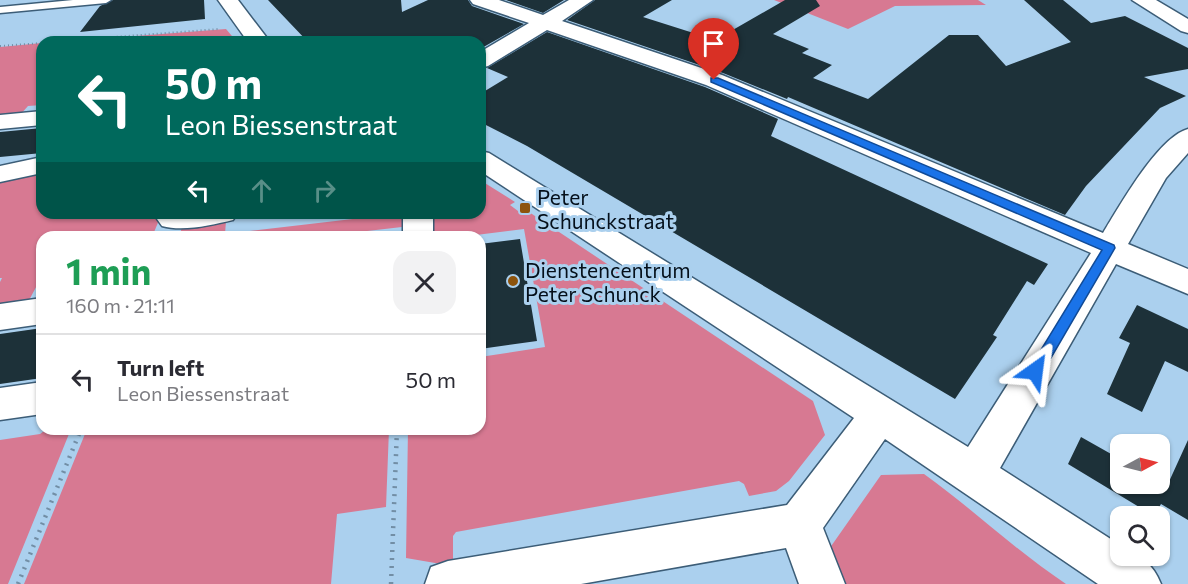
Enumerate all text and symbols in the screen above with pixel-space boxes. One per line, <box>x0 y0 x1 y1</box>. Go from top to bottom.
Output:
pin <box>688 18 739 80</box>
icon: arrive <box>697 27 730 60</box>
text: 50 m <box>165 56 262 108</box>
icon: left <box>66 60 144 138</box>
text: Leon Biessenstraat <box>165 108 397 141</box>
icon: left <box>182 174 215 207</box>
icon: ahead <box>245 174 278 207</box>
icon: right <box>308 174 341 207</box>
place label: Peter Schunckstraat <box>537 184 674 233</box>
marker: Peter Schunckstraat <box>518 201 532 215</box>
text: 1 min <box>66 248 151 292</box>
button: close <box>393 251 456 314</box>
place label: Dienstencentrum Peter Schunck <box>525 257 691 306</box>
marker: Dienstencentrum Peter Schunck <box>506 274 520 288</box>
text: 160 m · 21:11 <box>66 293 175 317</box>
position arrow <box>1003 339 1067 403</box>
text: Turn left <box>117 354 204 381</box>
icon: left <box>66 363 99 396</box>
text: 50 m <box>406 366 456 393</box>
text: Leon Biessenstraat <box>117 381 289 405</box>
north arrow <box>1110 434 1170 494</box>
map controls <box>1110 434 1170 566</box>
button: search <box>1110 506 1170 566</box>

